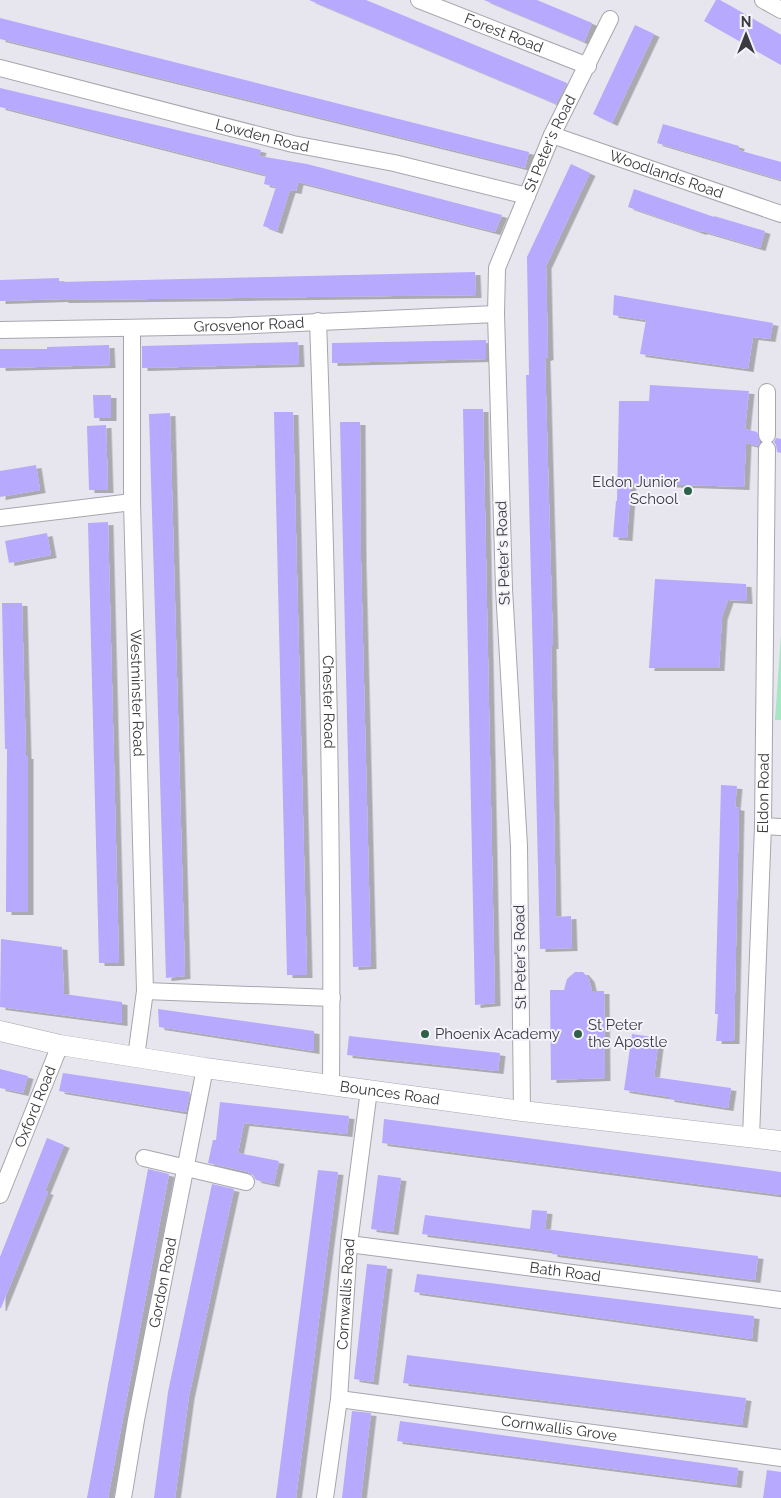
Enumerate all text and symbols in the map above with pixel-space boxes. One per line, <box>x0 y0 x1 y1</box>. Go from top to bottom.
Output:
street label: Forest Road <box>462 10 546 57</box>
north arrow <box>721 10 771 60</box>
text: N <box>741 14 751 30</box>
street label: St Peter's Road <box>520 92 580 195</box>
street label: Lowden Road <box>214 115 311 156</box>
street label: Woodlands Road <box>607 146 726 202</box>
street label: Grosvenor Road <box>193 314 305 336</box>
place label: Eldon Junior School <box>592 473 679 508</box>
marker: Eldon Junior School <box>682 485 694 497</box>
street label: St Peter's Road <box>492 500 514 606</box>
street label: Westminster Road <box>126 629 148 757</box>
street label: Chester Road <box>319 655 338 749</box>
street label: Eldon Road <box>754 753 773 834</box>
street label: St Peter's Road <box>510 905 530 1009</box>
place label: St Peter the Apostle <box>588 1016 668 1051</box>
place label: Phoenix Academy <box>435 1025 560 1043</box>
marker: Phoenix Academy <box>419 1028 431 1040</box>
marker: St Peter the Apostle <box>572 1028 584 1040</box>
street label: Oxford Road <box>11 1063 60 1150</box>
street label: Bounces Road <box>339 1077 441 1109</box>
street label: Gordon Road <box>145 1236 181 1329</box>
street label: Cornwallis Road <box>333 1237 359 1351</box>
street label: Bath Road <box>528 1258 602 1286</box>
street label: Cornwallis Grove <box>500 1412 618 1445</box>

